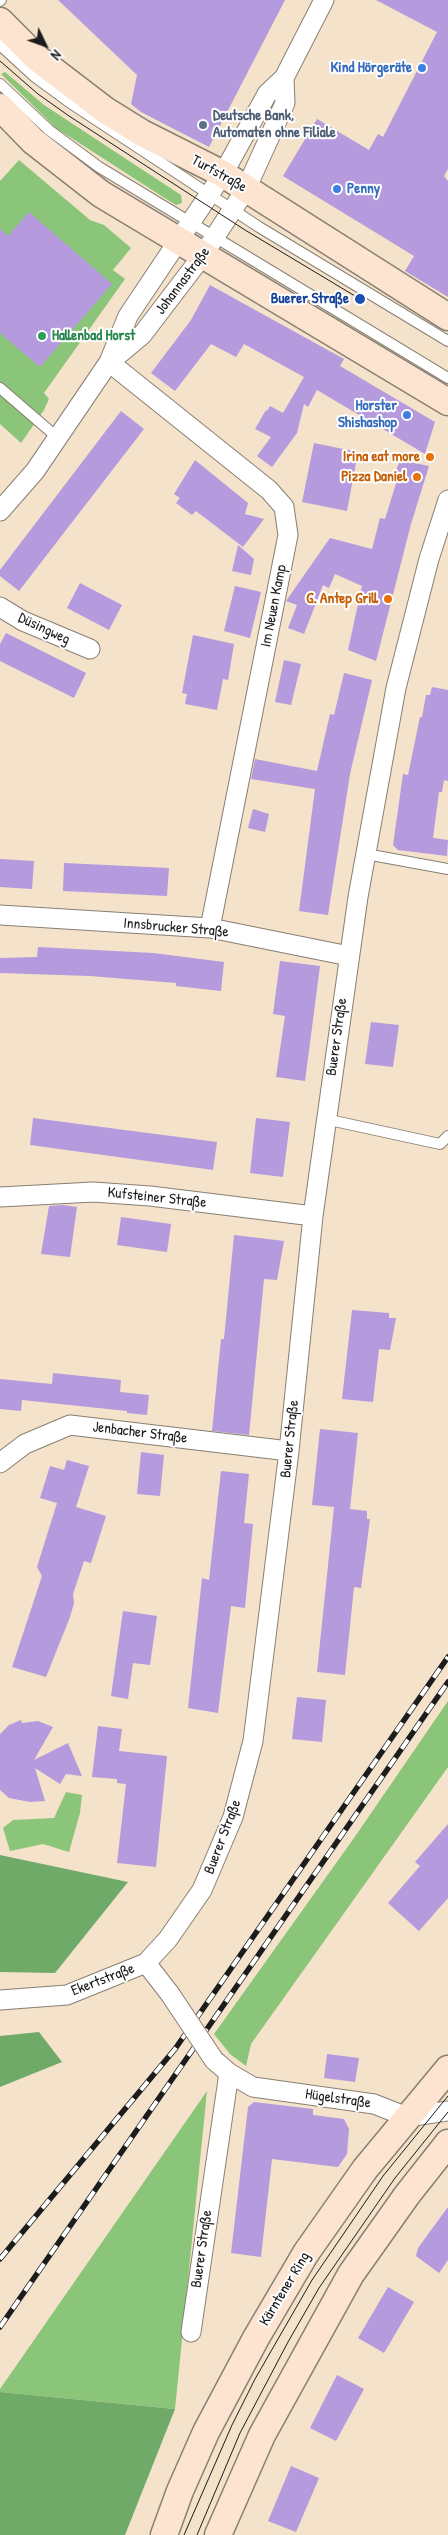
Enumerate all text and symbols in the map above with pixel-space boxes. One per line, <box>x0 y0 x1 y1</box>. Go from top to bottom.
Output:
north arrow <box>20 20 70 70</box>
text: N <box>47 46 66 64</box>
place label: Kind Hörgeräte <box>330 59 412 77</box>
marker: Kind Hörgeräte <box>416 62 428 74</box>
place label: Deutsche Bank, Automaten ohne Filiale <box>213 107 336 142</box>
marker: Deutsche Bank, Automaten ohne Filiale <box>197 119 209 131</box>
street label: Turfstraße <box>188 151 250 197</box>
place label: Penny <box>347 180 380 198</box>
marker: Penny <box>331 183 343 195</box>
street label: Johannastraße <box>152 244 214 318</box>
place label: Buerer Straße <box>271 290 349 308</box>
marker: Buerer Straße <box>353 292 367 306</box>
place label: Hallenbad Horst <box>52 327 135 345</box>
marker: Hallenbad Horst <box>36 330 48 342</box>
place label: Horster Shishashop <box>338 397 397 432</box>
marker: Horster Shishashop <box>401 409 413 421</box>
place label: Irina eat more <box>343 448 420 466</box>
marker: Irina eat more <box>424 451 436 463</box>
place label: Pizza Daniel <box>341 468 407 486</box>
marker: Pizza Daniel <box>411 471 423 483</box>
street label: Im Neuen Kamp <box>257 563 291 649</box>
place label: G. Antep Grill <box>306 590 378 608</box>
marker: G. Antep Grill <box>382 593 394 605</box>
street label: Düsingweg <box>15 609 73 649</box>
street label: Innsbrucker Straße <box>123 914 229 942</box>
street label: Buerer Straße <box>323 997 351 1077</box>
street label: Kufsteiner Straße <box>107 1184 207 1212</box>
street label: Buerer Straße <box>277 1399 303 1479</box>
street label: Jenbacher Straße <box>92 1418 188 1448</box>
street label: Buerer Straße <box>201 1797 245 1877</box>
street label: Ekertstraße <box>69 1960 137 2000</box>
street label: Hügelstraße <box>304 2085 372 2113</box>
street label: Buerer Straße <box>188 2209 216 2289</box>
street label: Kärntener Ring <box>256 2249 314 2329</box>

